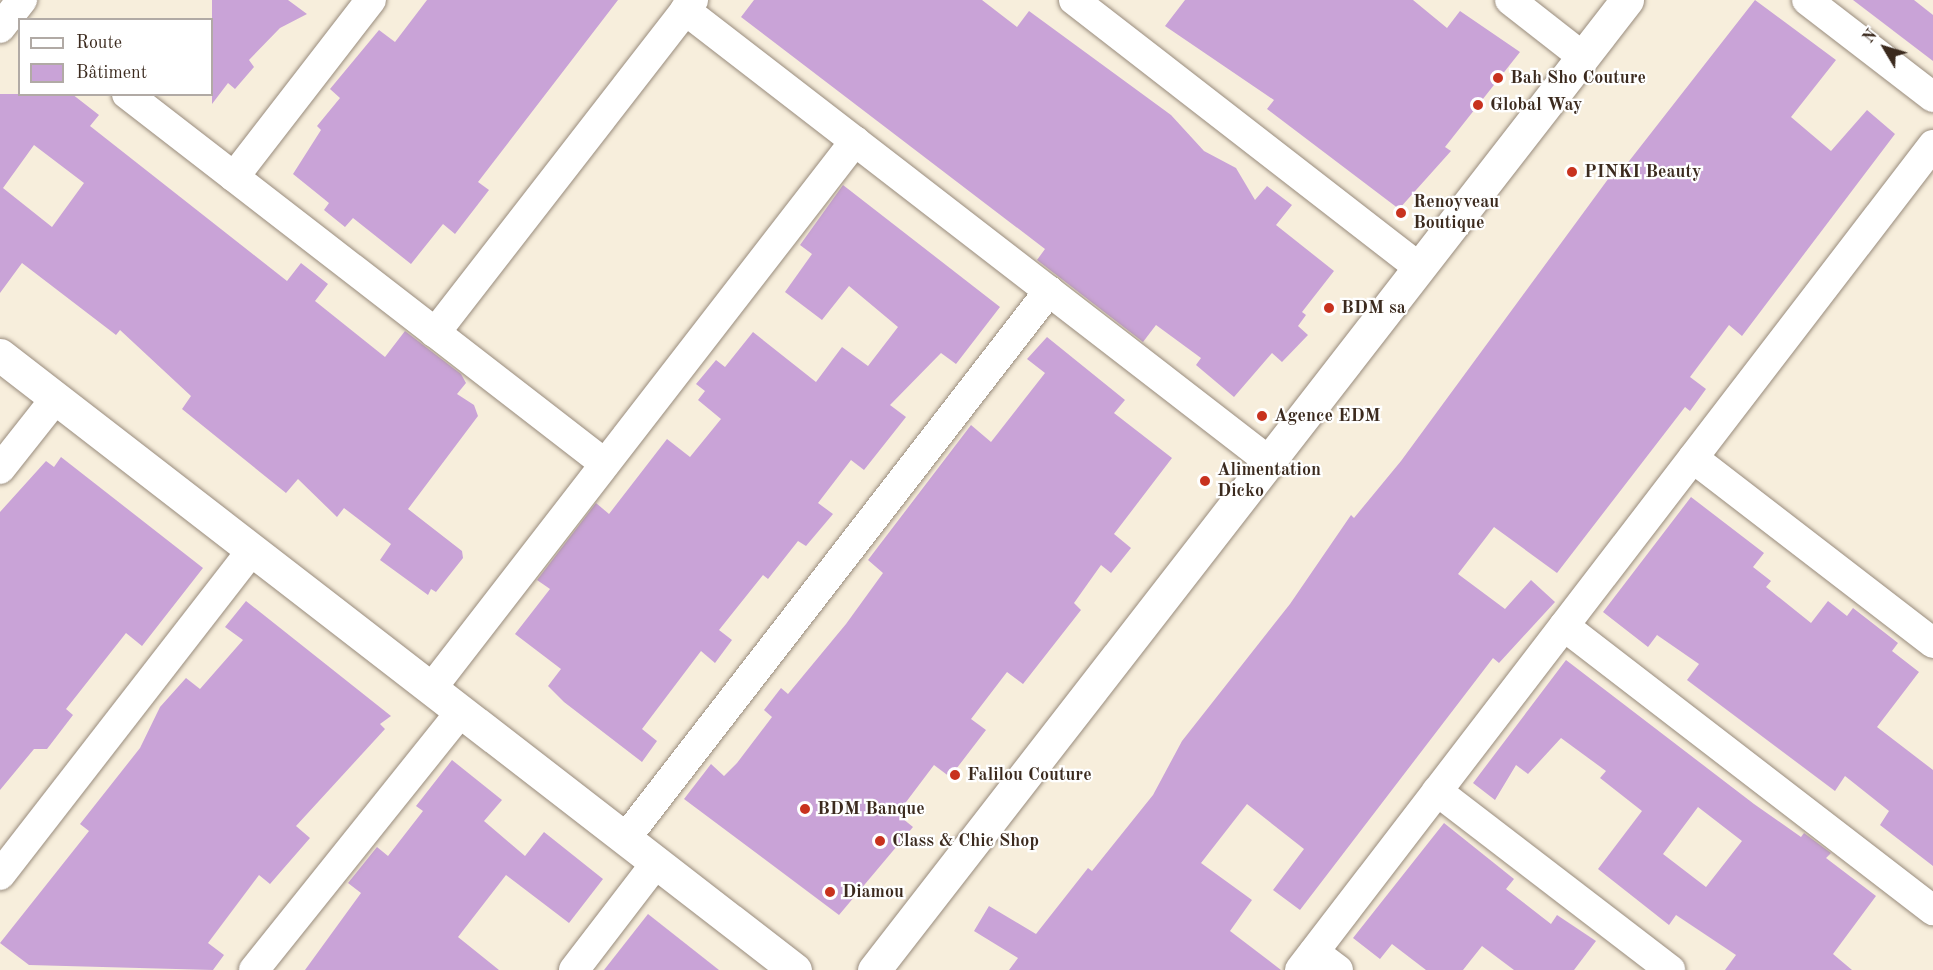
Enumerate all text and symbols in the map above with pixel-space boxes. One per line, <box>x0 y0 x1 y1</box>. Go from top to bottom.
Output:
legend <box>18 18 213 96</box>
north arrow <box>1855 18 1915 78</box>
text: N <box>1861 27 1881 47</box>
text: Route <box>76 34 122 52</box>
text: Bâtiment <box>76 64 147 82</box>
place label: Bah Sho Couture <box>1510 67 1646 89</box>
marker: Bah Sho Couture <box>1491 71 1505 85</box>
place label: Global Way <box>1490 94 1583 116</box>
marker: Global Way <box>1471 98 1485 112</box>
place label: PINKI Beauty <box>1584 161 1701 183</box>
marker: PINKI Beauty <box>1565 165 1579 179</box>
place label: Renoyveau Boutique <box>1413 192 1499 234</box>
marker: Renoyveau Boutique <box>1394 206 1408 220</box>
place label: BDM sa <box>1341 297 1406 319</box>
marker: BDM sa <box>1322 301 1336 315</box>
place label: Agence EDM <box>1274 405 1381 427</box>
marker: Agence EDM <box>1255 409 1269 423</box>
place label: Alimentation Dicko <box>1217 460 1321 502</box>
marker: Alimentation Dicko <box>1198 474 1212 488</box>
place label: Falilou Couture <box>967 764 1092 786</box>
marker: Falilou Couture <box>948 768 962 782</box>
place label: BDM Banque <box>817 798 925 820</box>
marker: BDM Banque <box>798 802 812 816</box>
place label: Class & Chic Shop <box>892 830 1039 852</box>
marker: Class & Chic Shop <box>873 834 887 848</box>
place label: Diamou <box>842 881 904 903</box>
marker: Diamou <box>823 885 837 899</box>

